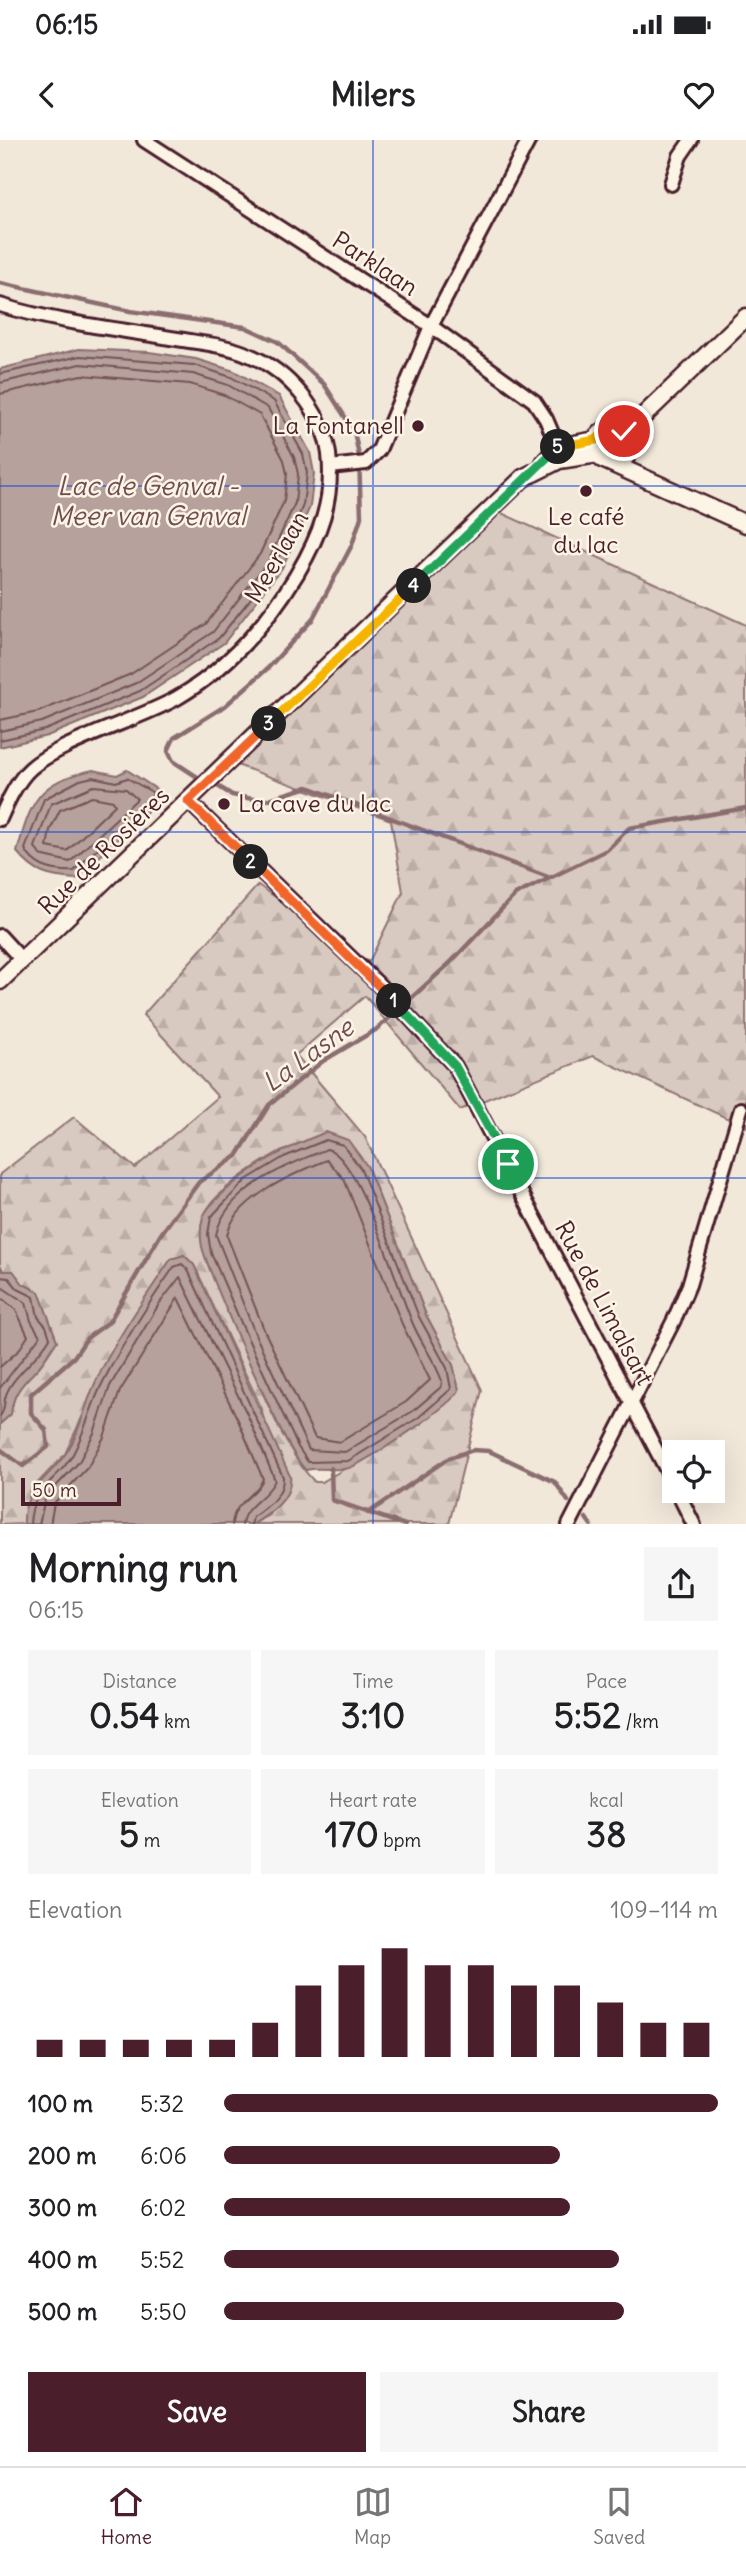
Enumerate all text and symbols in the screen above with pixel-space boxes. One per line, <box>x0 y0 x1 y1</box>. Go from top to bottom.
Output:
text: 06:15 <box>35 8 98 41</box>
text: Milers <box>330 74 416 115</box>
icon: back <box>28 76 66 114</box>
icon: heart <box>680 76 718 114</box>
street label: Parklaan <box>327 224 424 302</box>
pin <box>594 401 654 461</box>
place label: La Fontanell <box>273 410 404 440</box>
icon: check <box>605 412 643 450</box>
marker: La Fontanell <box>410 418 426 434</box>
pin: 5 <box>540 430 576 464</box>
text: 5 <box>552 434 563 458</box>
water label: Lac de Genval - Meer van Genval <box>50 469 249 532</box>
marker: Le café du lac <box>578 483 594 499</box>
place label: Le café du lac <box>548 501 624 559</box>
street label: Meerlaan <box>238 505 315 608</box>
pin: 4 <box>396 568 432 604</box>
text: 4 <box>408 573 419 597</box>
pin: 3 <box>252 706 286 742</box>
text: 3 <box>263 711 274 735</box>
street label: Rue de Rosières <box>31 780 175 920</box>
place label: La cave du lac <box>238 788 391 818</box>
marker: La cave du lac <box>216 796 232 812</box>
pin: 2 <box>233 844 268 880</box>
text: 2 <box>245 849 256 873</box>
pin: 1 <box>376 984 412 1018</box>
text: 1 <box>390 988 397 1012</box>
water label: La Lasne <box>256 1009 361 1099</box>
pin <box>478 1134 538 1194</box>
icon: arrive <box>489 1145 527 1183</box>
street label: Rue de Limalsart <box>549 1215 661 1390</box>
map controls <box>662 1440 725 1503</box>
button: locate <box>662 1440 725 1503</box>
scale bar <box>21 1476 121 1507</box>
text: 50 m <box>32 1478 77 1502</box>
text: Morning run <box>28 1545 238 1592</box>
button: share <box>644 1547 718 1621</box>
text: 06:15 <box>28 1595 84 1624</box>
text: Distance <box>103 1669 177 1693</box>
text: Time <box>352 1669 394 1693</box>
text: Pace <box>586 1669 627 1693</box>
text: 0.54 <box>89 1693 160 1737</box>
text: 3:10 <box>341 1693 405 1737</box>
text: 5:52 <box>554 1693 621 1737</box>
text: km <box>160 1709 190 1733</box>
text: /km <box>621 1709 659 1733</box>
text: Elevation <box>101 1788 179 1812</box>
text: Heart rate <box>329 1788 417 1812</box>
text: kcal <box>589 1788 623 1812</box>
text: 5 <box>119 1812 139 1856</box>
text: 170 <box>325 1812 379 1856</box>
text: 38 <box>586 1812 626 1856</box>
text: m <box>139 1828 160 1852</box>
text: bpm <box>379 1828 421 1852</box>
text: Elevation <box>28 1895 122 1924</box>
text: 109–114 m <box>610 1895 718 1924</box>
text: 100 m <box>28 2089 93 2118</box>
text: 5:32 <box>140 2089 184 2118</box>
text: 200 m <box>28 2141 97 2170</box>
text: 6:06 <box>140 2141 187 2170</box>
text: 300 m <box>28 2193 97 2222</box>
text: 6:02 <box>140 2193 186 2222</box>
text: 400 m <box>28 2245 97 2274</box>
text: 5:52 <box>140 2245 184 2274</box>
text: 500 m <box>28 2297 97 2326</box>
text: 5:50 <box>140 2297 187 2326</box>
button: Save <box>28 2372 366 2452</box>
button: Share <box>380 2372 718 2452</box>
tab: Home <box>101 2483 152 2549</box>
tab: Map <box>354 2483 392 2549</box>
tab: Saved <box>593 2483 645 2549</box>

